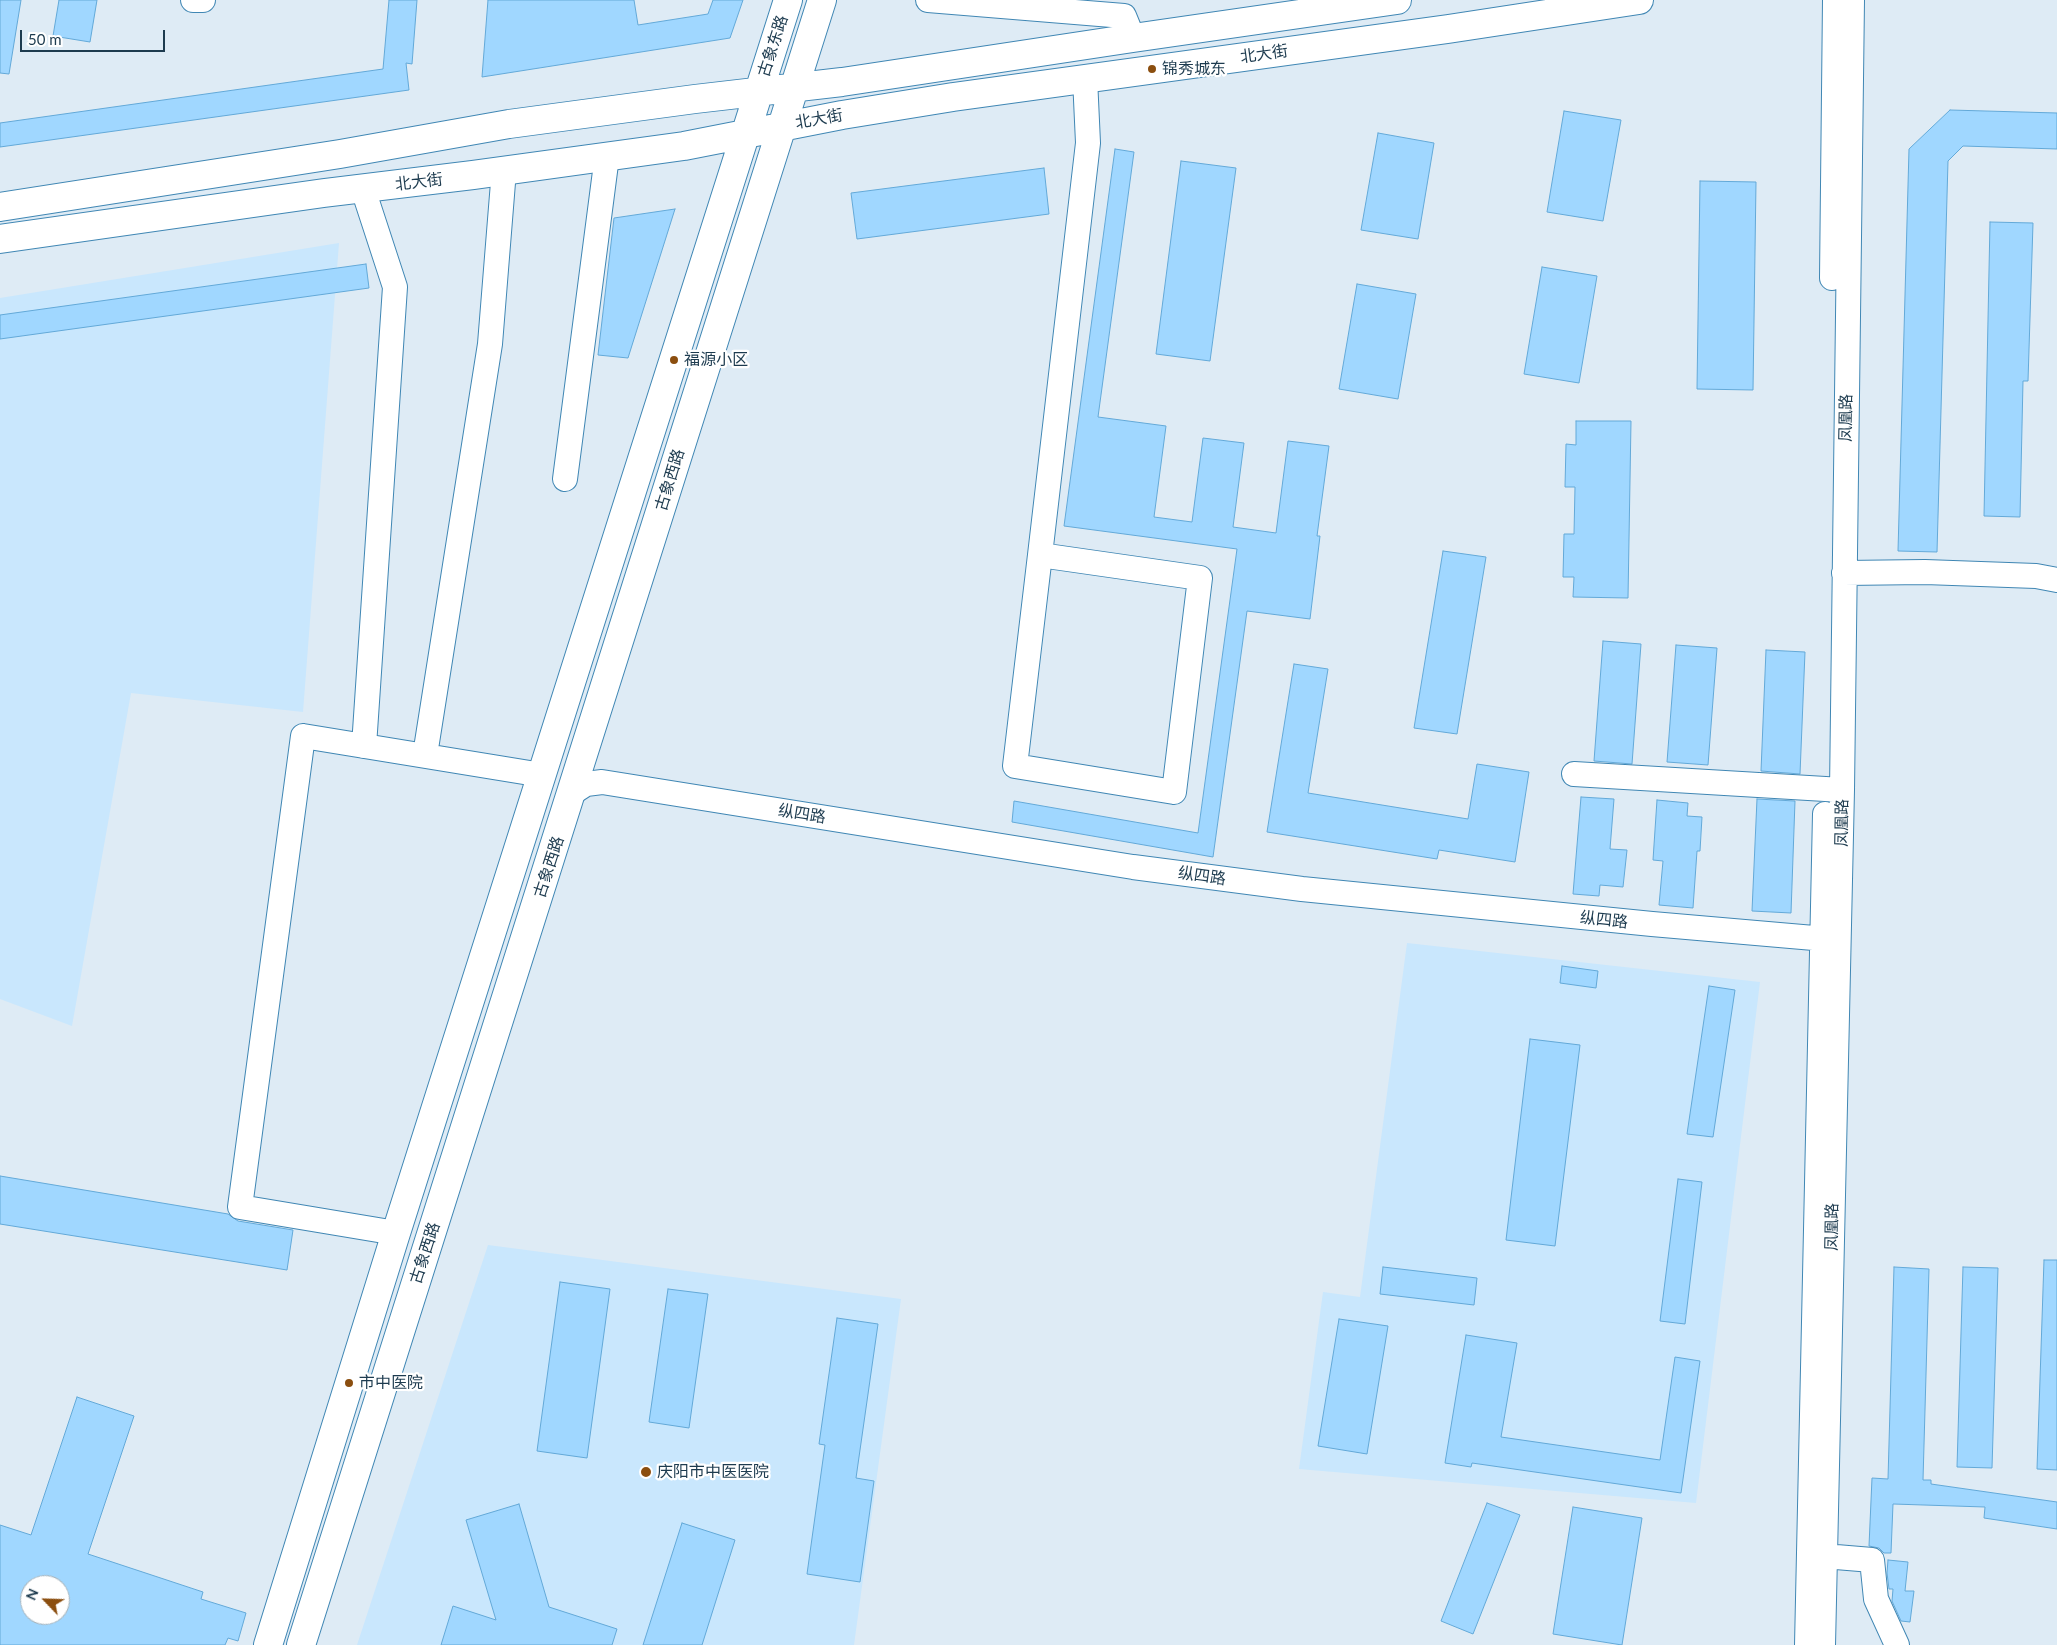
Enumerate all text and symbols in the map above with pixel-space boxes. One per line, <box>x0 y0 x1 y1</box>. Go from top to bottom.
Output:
street label: 古象东路 <box>754 13 792 79</box>
scale bar <box>22 20 168 52</box>
text: 50 m <box>28 30 62 48</box>
street label: 北大街 <box>1239 41 1289 67</box>
place label: 锦秀城东 <box>1162 59 1226 79</box>
marker: 锦秀城东 <box>1146 63 1158 75</box>
street label: 北大街 <box>794 105 844 133</box>
street label: 北大街 <box>394 170 444 194</box>
place label: 福源小区 <box>684 350 748 370</box>
marker: 福源小区 <box>668 354 680 366</box>
street label: 凤凰路 <box>1836 394 1856 442</box>
street label: 古象西路 <box>651 447 689 513</box>
street label: 凤凰路 <box>1832 799 1852 847</box>
street label: 纵四路 <box>777 801 827 827</box>
street label: 古象西路 <box>530 834 568 900</box>
street label: 纵四路 <box>1177 863 1227 889</box>
street label: 纵四路 <box>1579 908 1629 932</box>
street label: 凤凰路 <box>1822 1203 1842 1251</box>
street label: 古象西路 <box>406 1220 444 1286</box>
place label: 市中医院 <box>359 1373 423 1393</box>
marker: 市中医院 <box>343 1377 355 1389</box>
place label: 庆阳市中医医院 <box>657 1462 769 1482</box>
marker: 庆阳市中医医院 <box>639 1465 653 1479</box>
north arrow <box>20 1575 70 1625</box>
text: N <box>22 1586 42 1602</box>

